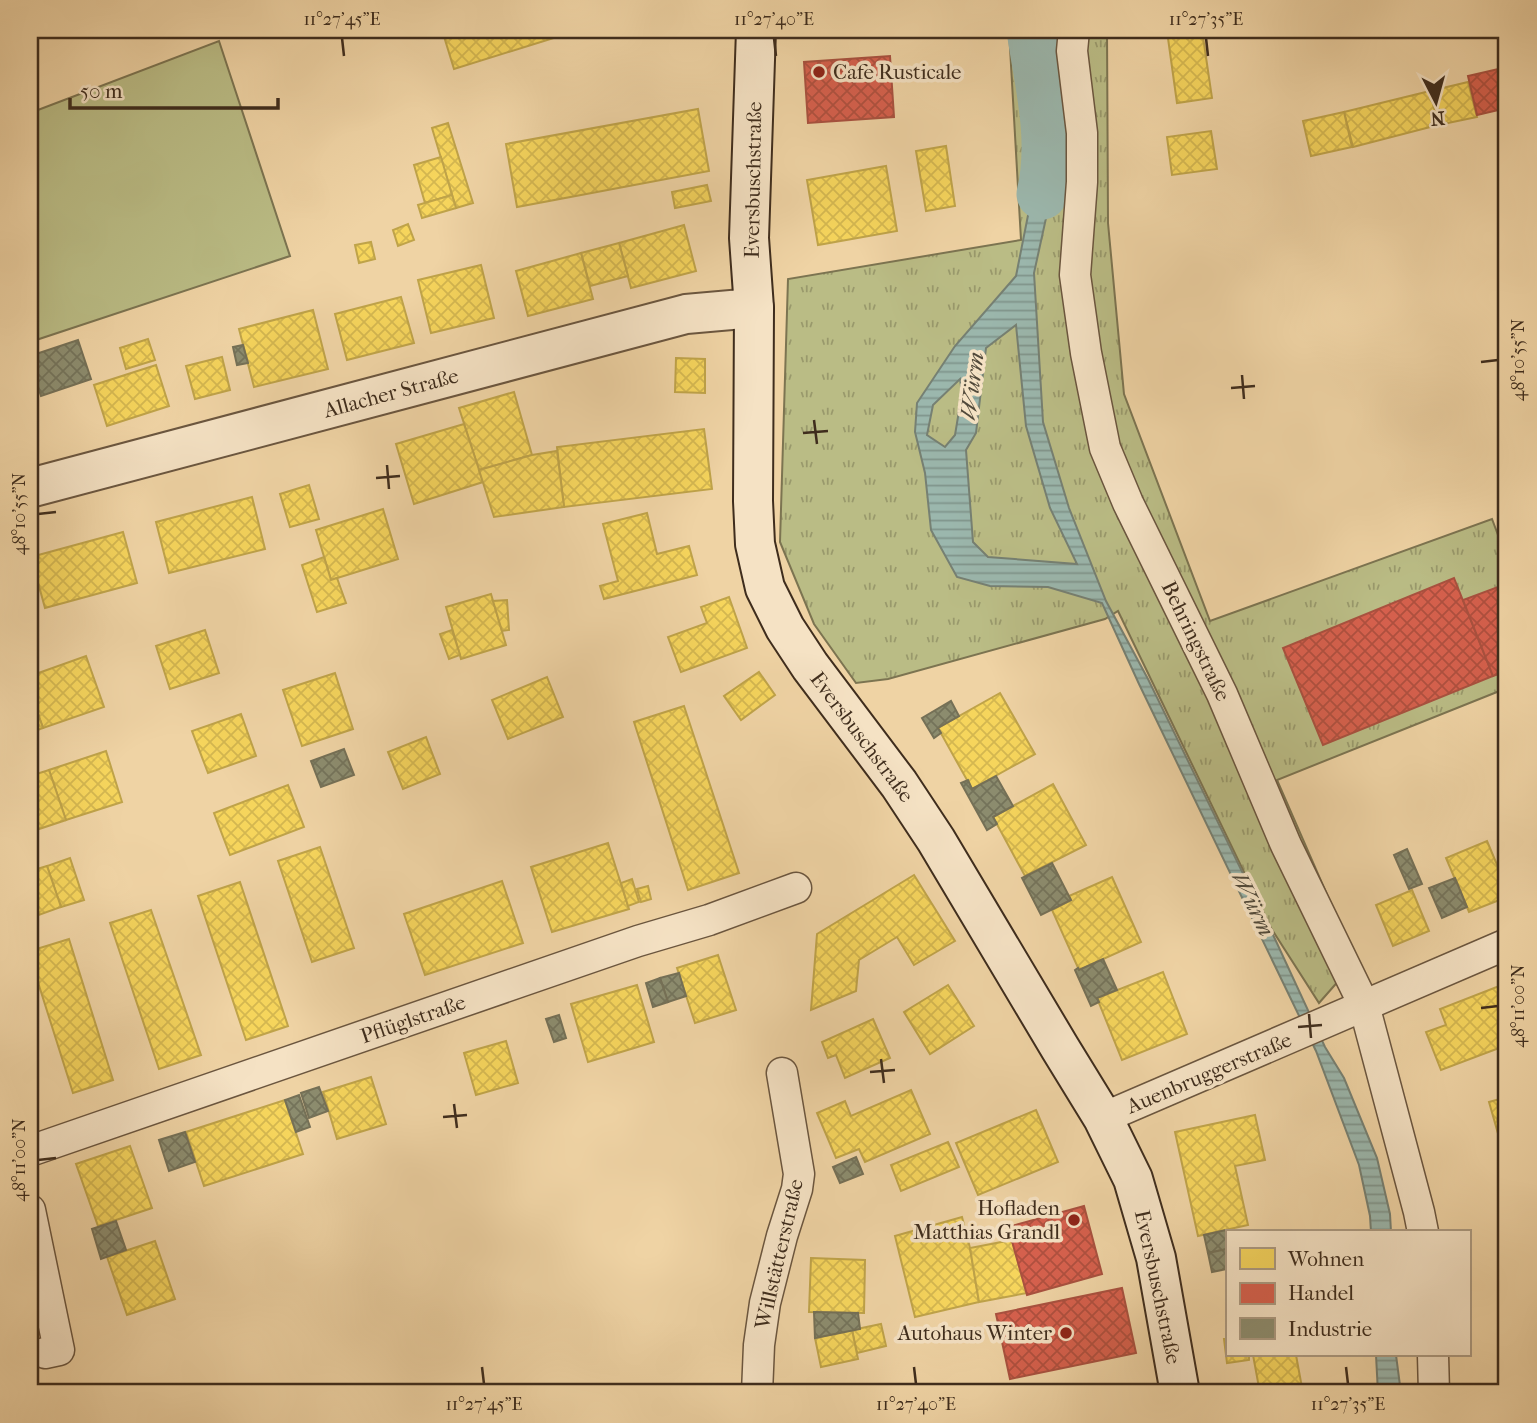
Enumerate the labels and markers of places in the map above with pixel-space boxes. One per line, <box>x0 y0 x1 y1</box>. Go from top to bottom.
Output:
place label: Cafe Rusticale <box>833 60 961 84</box>
marker: Cafe Rusticale <box>811 64 827 80</box>
place label: Hofladen Matthias Grandl <box>913 1196 1060 1244</box>
marker: Hofladen Matthias Grandl <box>1066 1212 1082 1228</box>
place label: Autohaus Winter <box>897 1321 1052 1345</box>
marker: Autohaus Winter <box>1058 1325 1074 1341</box>

